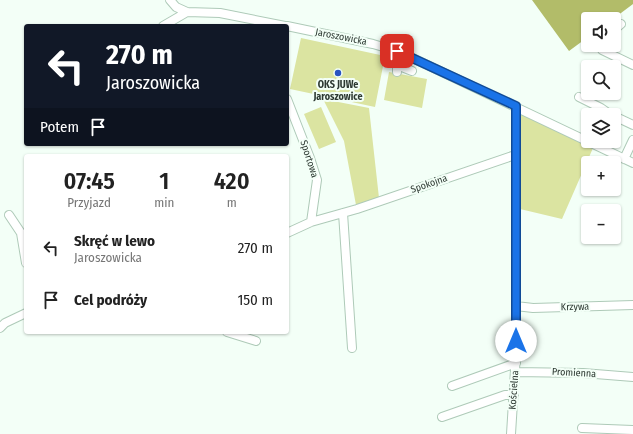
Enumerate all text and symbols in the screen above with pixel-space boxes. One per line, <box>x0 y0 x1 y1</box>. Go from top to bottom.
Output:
map controls <box>581 12 621 244</box>
button: sound <box>581 12 621 52</box>
street label: Jaroszowicka <box>314 26 368 48</box>
pin <box>380 34 414 68</box>
text: 270 m <box>106 38 173 71</box>
icon: left <box>40 40 92 92</box>
icon: arrive <box>386 40 408 62</box>
button: search <box>581 60 621 100</box>
marker: OKS JUWe Jaroszowice <box>333 68 343 78</box>
text: Jaroszowicka <box>106 72 200 94</box>
place label: OKS JUWe Jaroszowice <box>312 79 363 103</box>
button: layers <box>581 108 621 148</box>
icon: arrive <box>87 116 109 138</box>
text: Potem <box>40 118 79 136</box>
street label: Sportowa <box>297 139 321 179</box>
button: + <box>581 156 621 196</box>
text: 07:45 <box>63 167 115 195</box>
text: 1 <box>159 167 169 195</box>
text: 420 <box>214 167 250 195</box>
street label: Spokojna <box>409 172 449 196</box>
text: Przyjazd <box>67 195 111 210</box>
text: min <box>154 195 174 210</box>
text: m <box>227 195 237 210</box>
button: − <box>581 204 621 244</box>
text: Skręć w lewo <box>74 232 155 250</box>
icon: left <box>40 237 62 259</box>
text: 270 m <box>238 239 273 257</box>
text: Jaroszowicka <box>74 250 142 265</box>
icon: arrive <box>40 289 62 311</box>
text: Cel podróży <box>74 291 147 309</box>
text: 150 m <box>237 291 273 309</box>
street label: Krzywa <box>561 301 589 313</box>
position arrow <box>495 320 537 362</box>
street label: Promienna <box>552 366 596 380</box>
street label: Kościelna <box>507 370 521 410</box>

